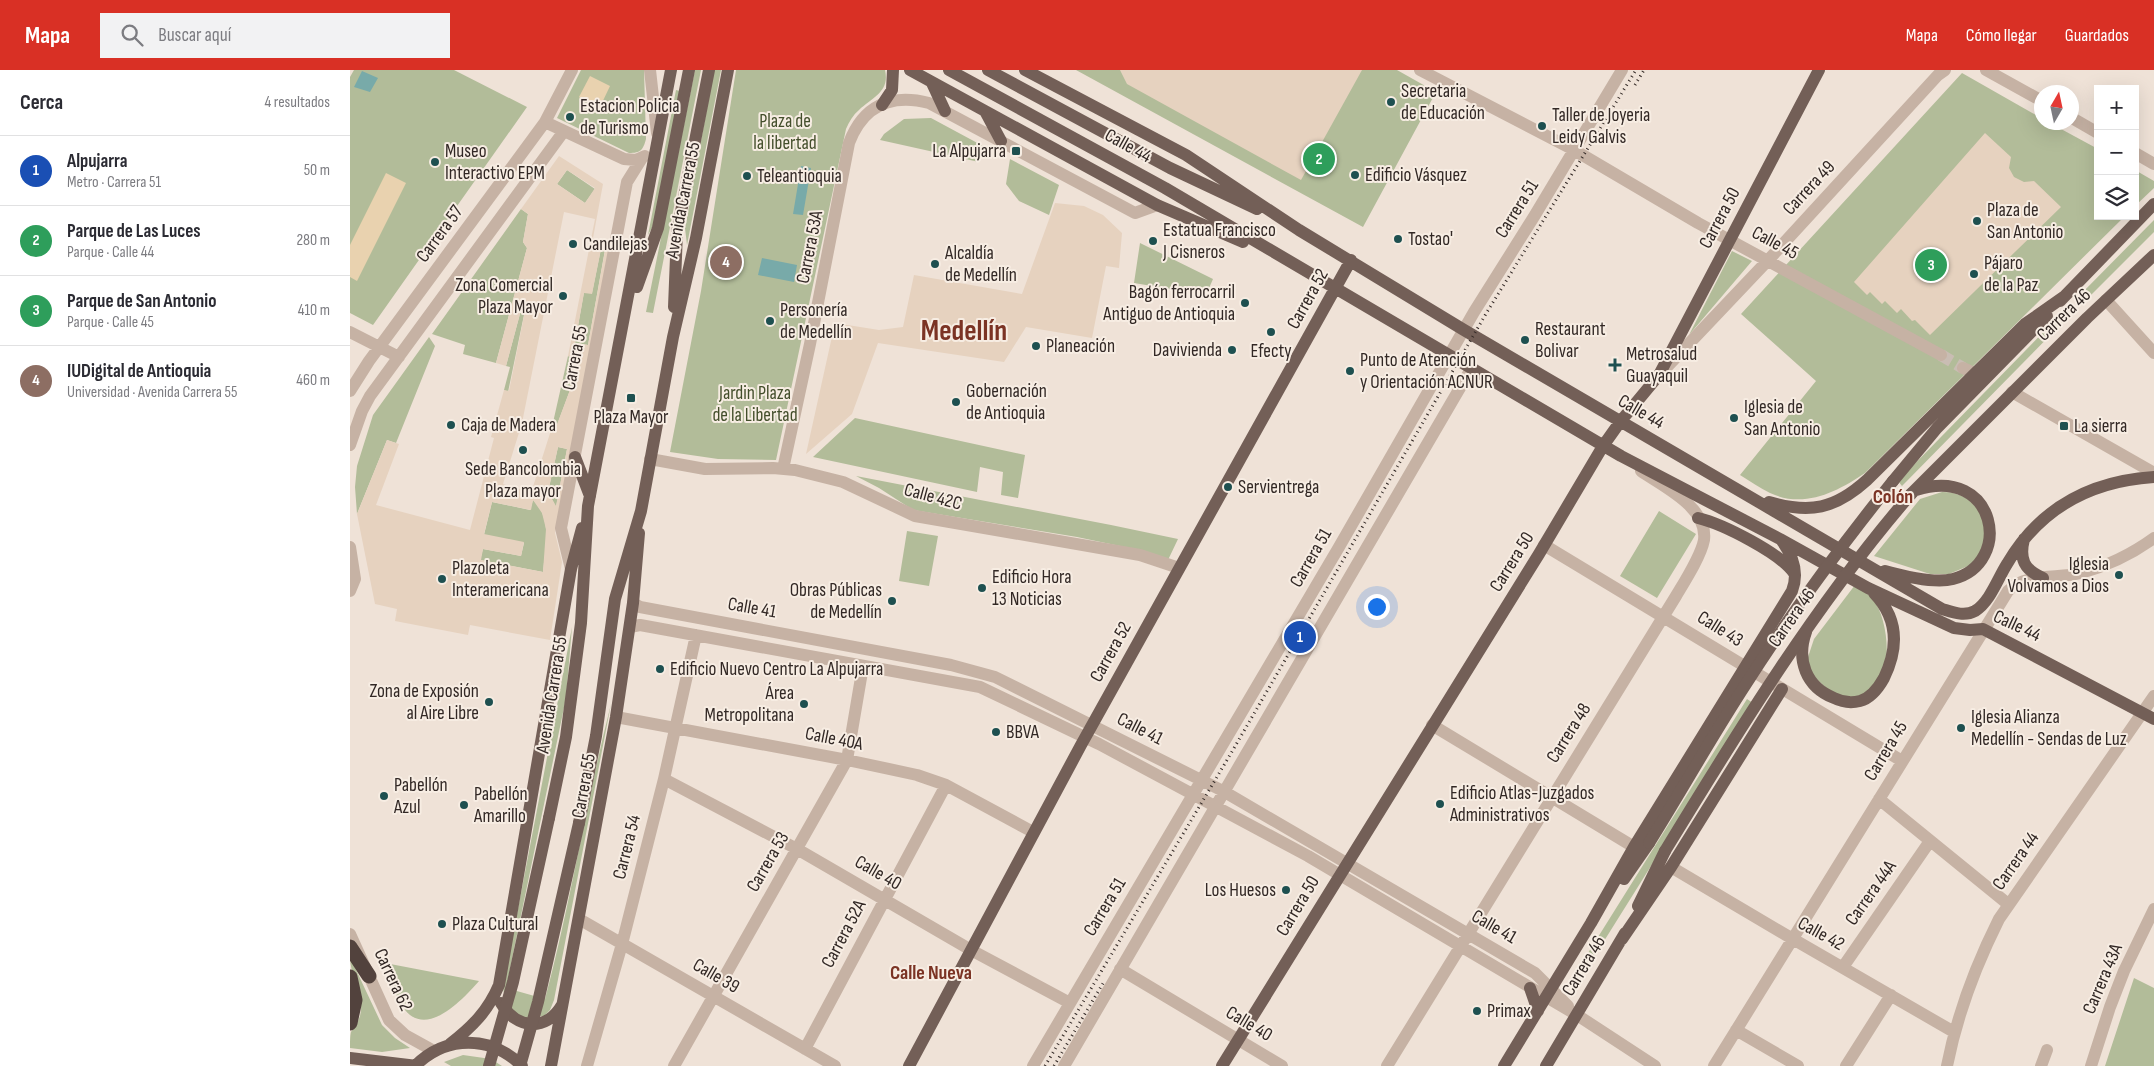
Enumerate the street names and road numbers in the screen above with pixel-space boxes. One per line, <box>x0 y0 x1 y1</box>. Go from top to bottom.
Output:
street label: Calle 44 <box>1101 124 1155 168</box>
street label: Avenida Carrera 55 <box>660 140 706 261</box>
street label: Carrera 49 <box>1778 156 1840 220</box>
street label: Carrera 51 <box>1490 175 1544 242</box>
street label: Carrera 50 <box>1694 183 1746 253</box>
street label: Carrera 57 <box>412 201 469 267</box>
street label: Carrera 53A <box>792 208 828 285</box>
street label: Calle 45 <box>1748 221 1802 265</box>
street label: Carrera 52 <box>1282 265 1334 333</box>
street label: Carrera 46 <box>2032 284 2096 346</box>
street label: Carrera 55 <box>557 324 593 392</box>
street label: Calle 44 <box>1614 390 1668 434</box>
street label: Calle 42C <box>902 478 964 516</box>
street label: Carrera 51 <box>1285 524 1337 592</box>
street label: Carrera 50 <box>1485 528 1539 596</box>
street label: Carrera 46 <box>1764 584 1820 652</box>
street label: Calle 41 <box>726 592 778 624</box>
street label: Calle 44 <box>1990 605 2045 647</box>
street label: Calle 43 <box>1693 606 1747 652</box>
street label: Carrera 52 <box>1085 618 1137 686</box>
street label: Avenida Carrera 55 <box>531 635 573 756</box>
street label: Carrera 48 <box>1542 699 1596 767</box>
street label: Calle 41 <box>1113 708 1167 750</box>
street label: Carrera 45 <box>1859 717 1913 785</box>
street label: Calle 40A <box>803 722 866 756</box>
street label: Carrera 55 <box>567 752 601 820</box>
street label: Carrera 54 <box>608 812 646 882</box>
street label: Carrera 44 <box>1988 827 2044 895</box>
street label: Carrera 53 <box>742 828 794 896</box>
street label: Calle 40 <box>850 850 906 896</box>
street label: Carrera 44A <box>1840 855 1902 930</box>
street label: Carrera 50 <box>1271 872 1325 940</box>
street label: Carrera 51 <box>1079 873 1132 940</box>
street label: Carrera 52A <box>817 895 872 972</box>
street label: Calle 41 <box>1467 905 1521 949</box>
street label: Calle 42 <box>1794 912 1848 956</box>
street label: Carrera 46 <box>1557 932 1611 1000</box>
street label: Carrera 43A <box>2078 940 2128 1018</box>
street label: Carrera 62 <box>369 945 417 1015</box>
street label: Calle 39 <box>688 953 744 999</box>
street label: Calle 40 <box>1221 1001 1277 1047</box>

